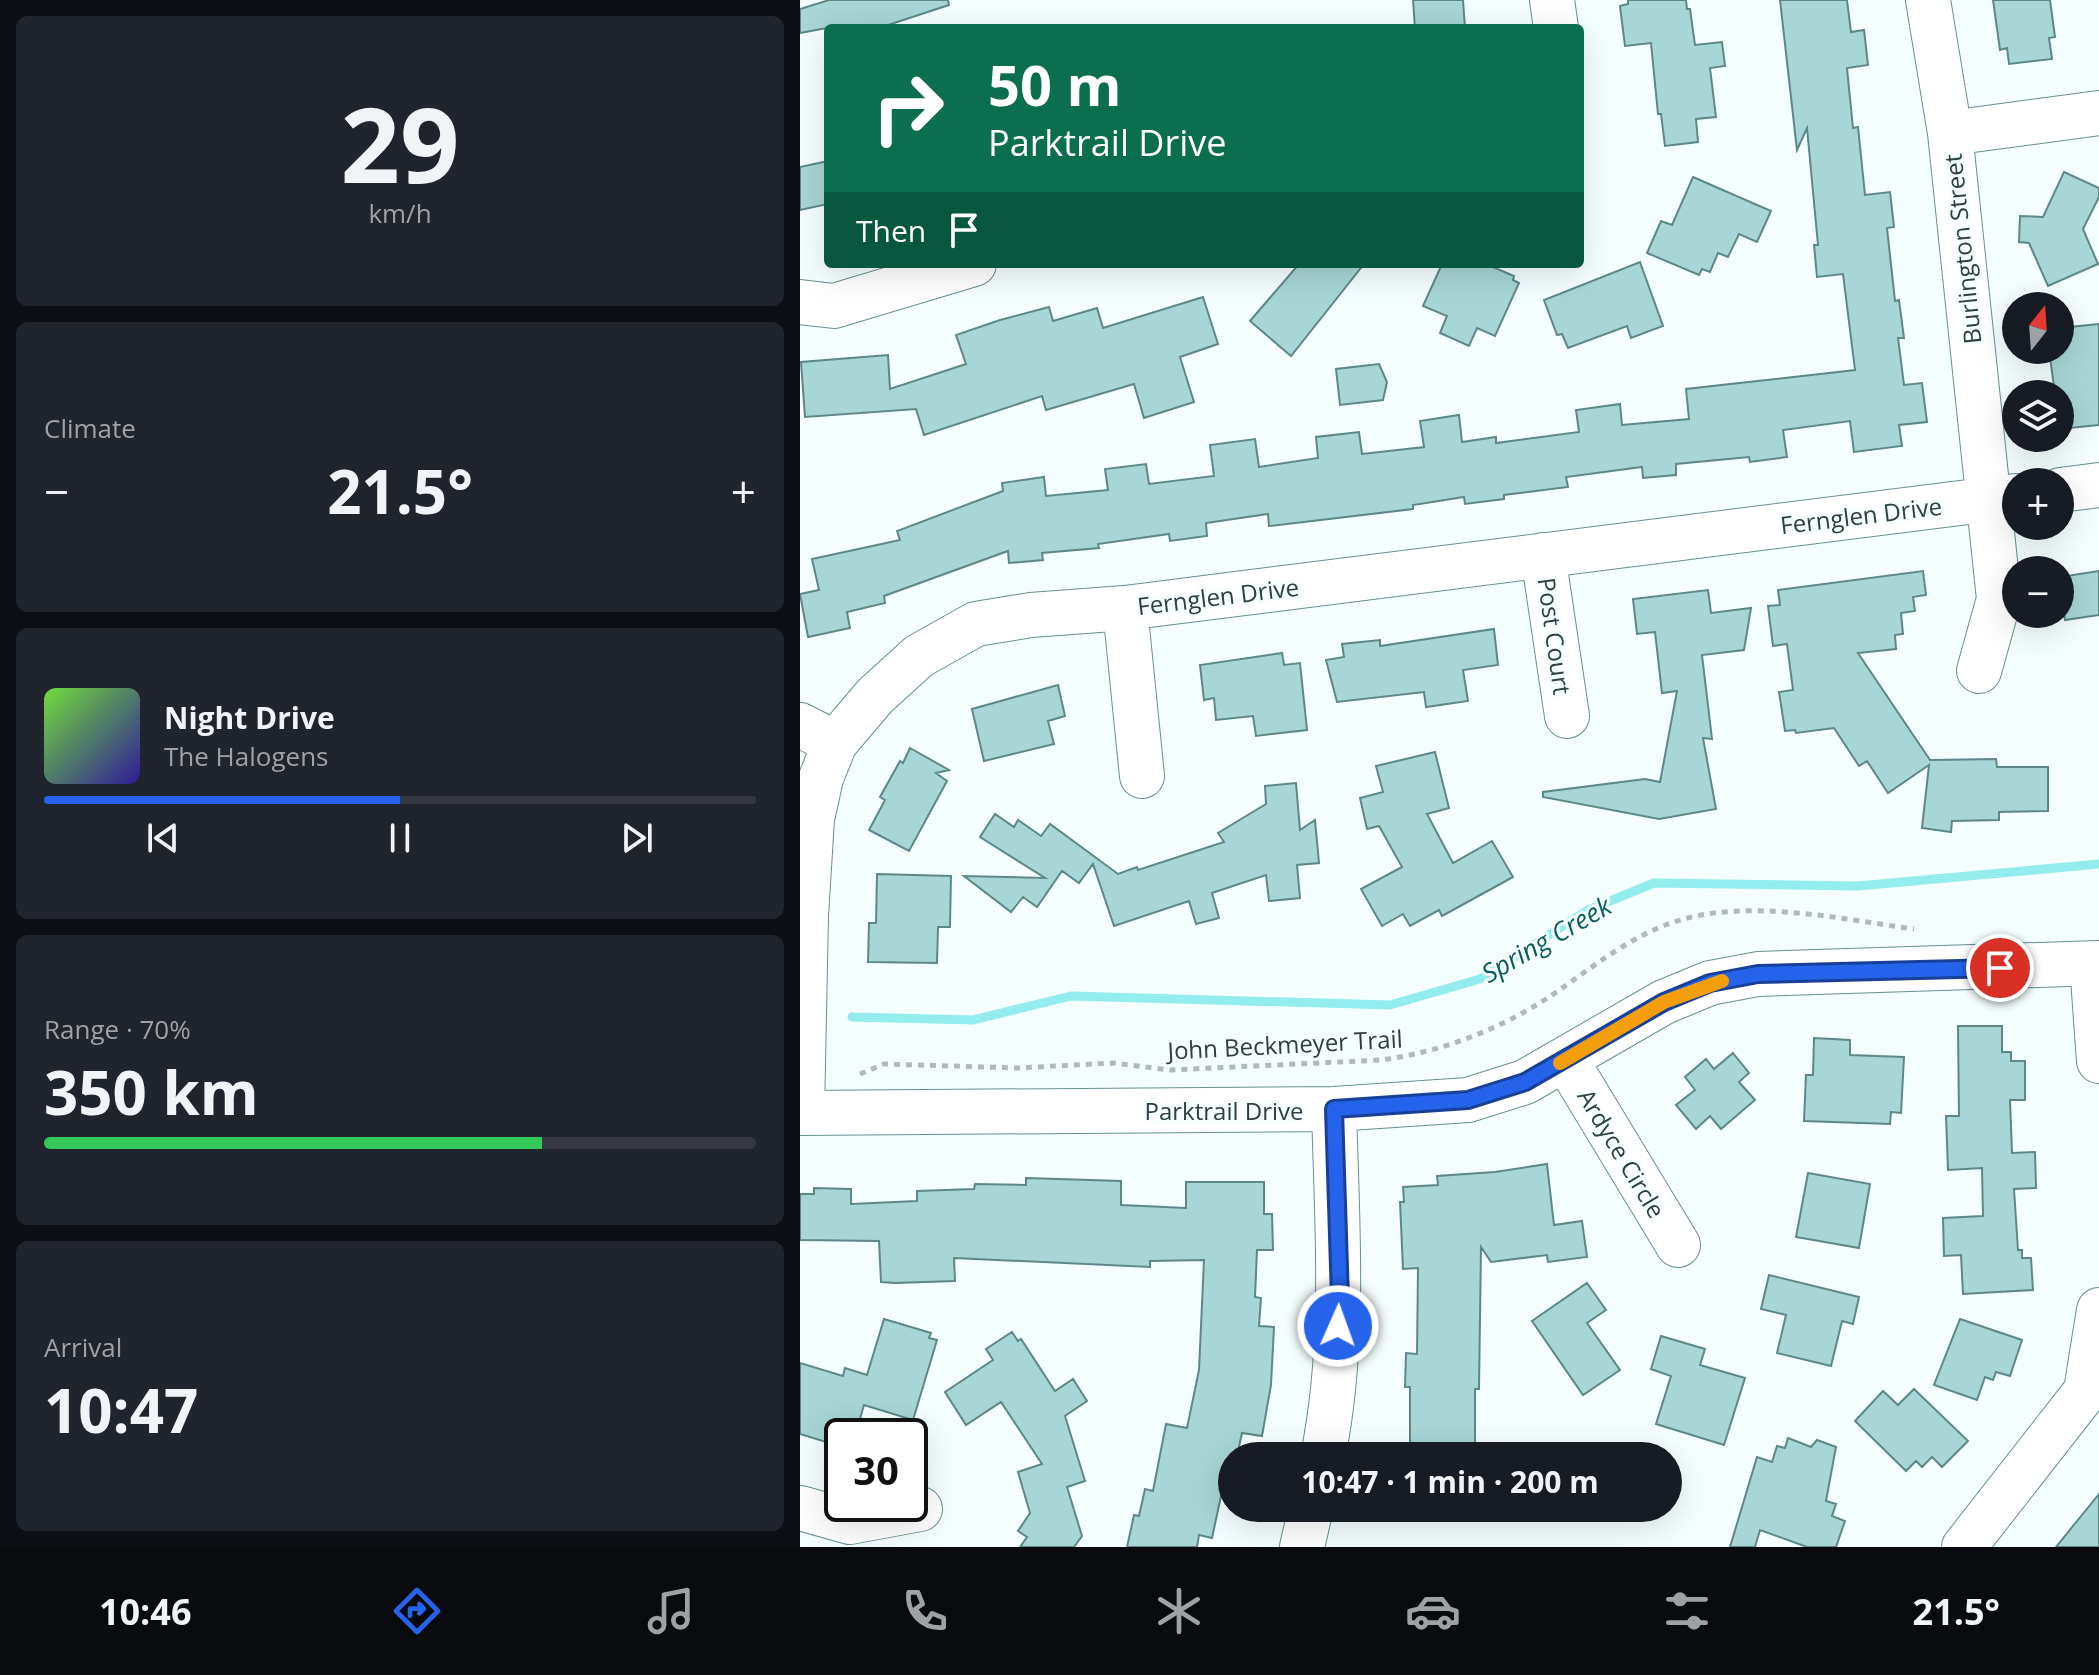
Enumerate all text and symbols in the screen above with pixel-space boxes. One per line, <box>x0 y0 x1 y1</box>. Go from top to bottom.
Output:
text: 50 m <box>988 46 1122 122</box>
icon: right <box>856 56 960 160</box>
text: 29 <box>341 72 459 213</box>
text: Parktrail Drive <box>988 118 1226 167</box>
street label: Burlington Street <box>1936 152 1988 346</box>
text: km/h <box>368 195 432 231</box>
icon: arrive <box>942 208 986 252</box>
text: Then <box>856 210 926 251</box>
north arrow <box>2002 292 2074 364</box>
map controls <box>2002 292 2074 628</box>
button: layers <box>2002 380 2074 452</box>
text: Climate <box>44 410 136 446</box>
text: 21.5° <box>327 450 473 532</box>
text: − <box>44 461 69 521</box>
text: + <box>731 461 756 521</box>
button: + <box>2002 468 2074 540</box>
street label: Fernglen Drive <box>1778 489 1944 541</box>
button: − <box>2002 556 2074 628</box>
street label: Fernglen Drive <box>1135 570 1301 622</box>
street label: Post Court <box>1530 575 1580 697</box>
text: Night Drive <box>164 697 335 738</box>
text: The Halogens <box>164 738 329 774</box>
icon: previous <box>141 816 185 860</box>
icon: pause <box>378 816 422 860</box>
icon: next <box>615 816 659 860</box>
water label: Spring Creek <box>1474 887 1619 991</box>
pin <box>1966 934 2034 1002</box>
icon: arrive <box>1978 946 2022 990</box>
text: Range · 70% <box>44 1011 191 1047</box>
street label: John Beckmeyer Trail <box>1165 1021 1403 1067</box>
text: 350 km <box>44 1051 259 1133</box>
street label: Ardyce Circle <box>1571 1082 1673 1224</box>
street label: Parktrail Drive <box>1145 1094 1304 1127</box>
position arrow <box>1296 1284 1380 1368</box>
text: Arrival <box>44 1329 122 1365</box>
text: 10:47 <box>44 1369 198 1451</box>
speed limit sign: 30 <box>824 1418 928 1522</box>
text: 10:47 · 1 min · 200 m <box>1301 1461 1599 1502</box>
icon: directions <box>389 1583 445 1639</box>
icon: music <box>643 1583 699 1639</box>
icon: phone <box>897 1583 953 1639</box>
icon: climate <box>1151 1583 1207 1639</box>
icon: car <box>1405 1583 1461 1639</box>
icon: filters <box>1659 1583 1715 1639</box>
text: 10:46 <box>99 1587 192 1636</box>
text: 21.5° <box>1913 1587 2000 1636</box>

